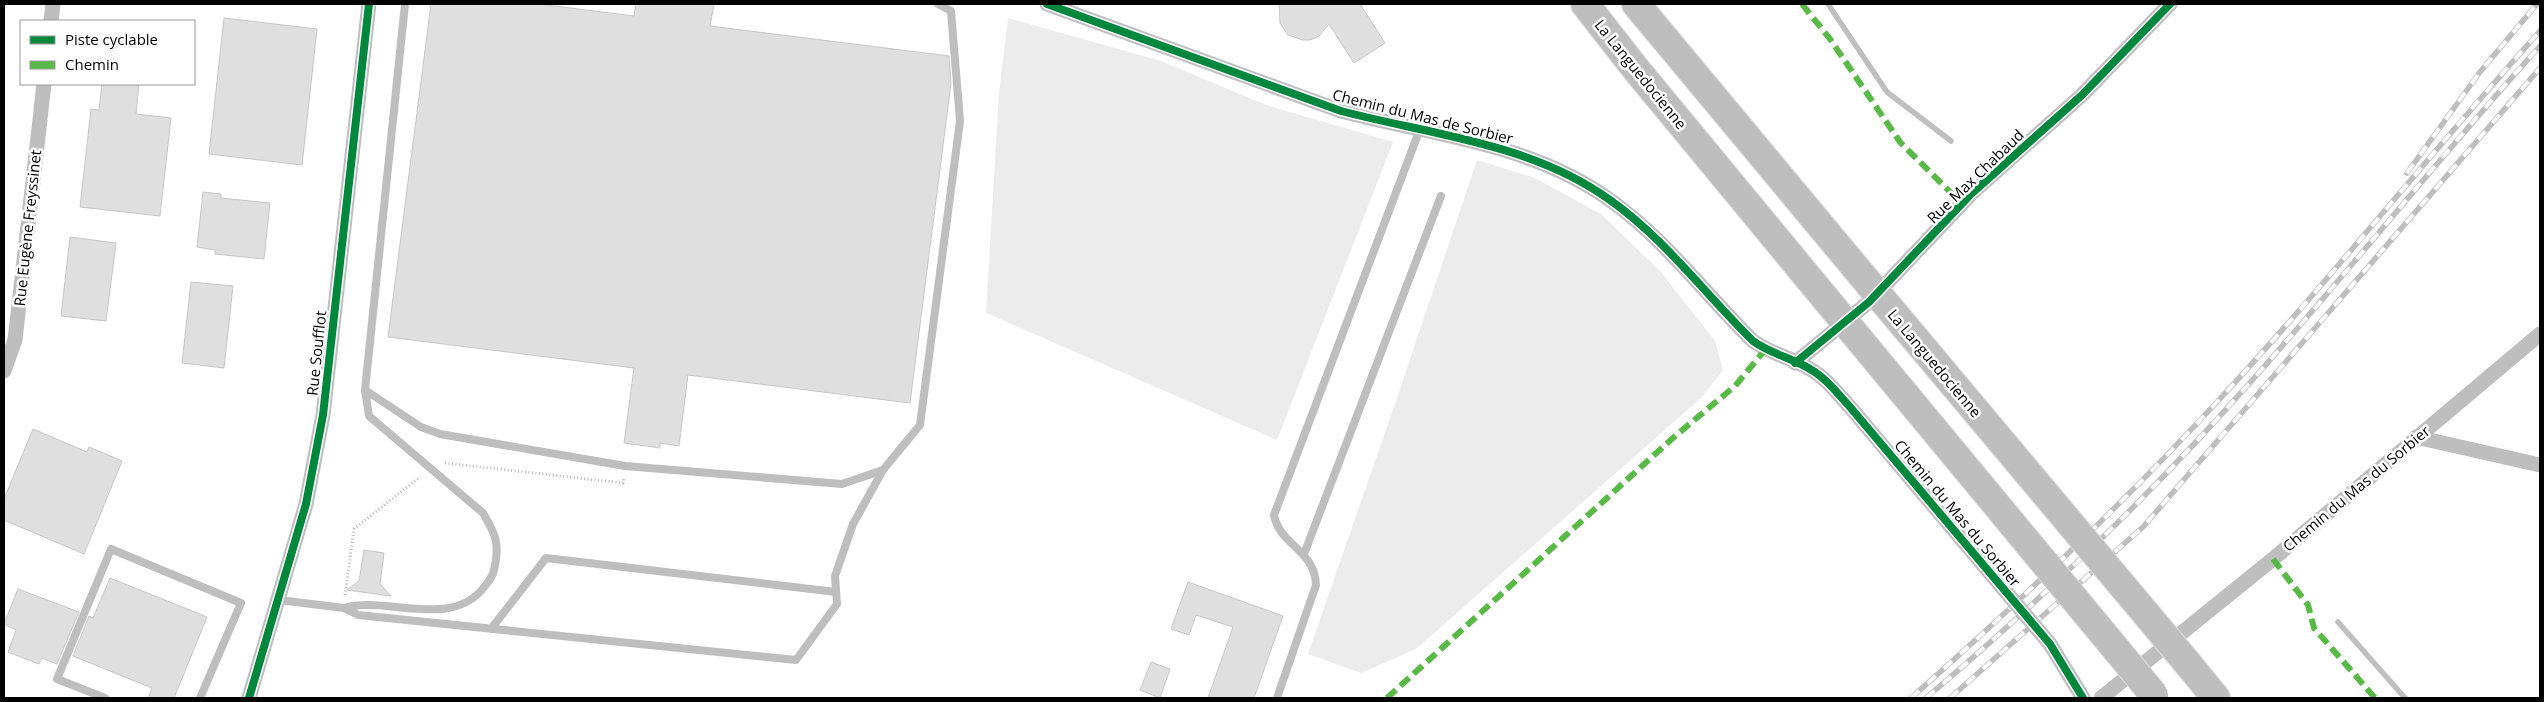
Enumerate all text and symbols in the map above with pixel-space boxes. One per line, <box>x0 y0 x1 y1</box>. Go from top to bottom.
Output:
street label: La Languedocienne <box>1591 15 1691 133</box>
legend <box>20 20 195 85</box>
text: Piste cyclable <box>65 29 158 49</box>
text: Chemin <box>65 54 119 74</box>
street label: Chemin du Mas de Sorbier <box>1331 84 1515 148</box>
street label: Rue Max Chabaud <box>1922 125 2028 227</box>
street label: Rue Eugène Freyssinet <box>9 149 45 307</box>
street label: La Languedocienne <box>1884 305 1986 421</box>
street label: Rue Soufflot <box>302 309 330 397</box>
street label: Chemin du Mas du Sorbier <box>2278 421 2434 555</box>
street label: Chemin du Mas du Sorbier <box>1891 435 2025 591</box>

